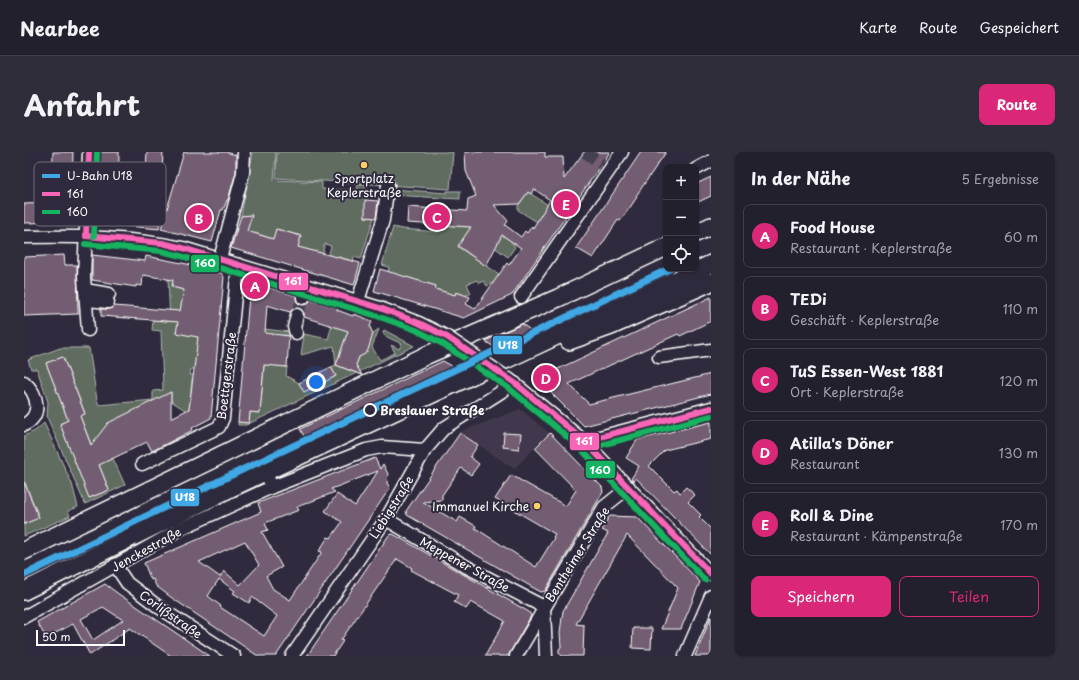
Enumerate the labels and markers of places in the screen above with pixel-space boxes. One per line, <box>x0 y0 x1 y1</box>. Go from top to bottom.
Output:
marker: Sportplatz Keplerstraße <box>359 160 369 170</box>
place label: Sportplatz Keplerstraße <box>327 169 401 201</box>
pin: E <box>553 189 579 219</box>
pin: C <box>424 202 450 232</box>
pin: B <box>186 203 212 233</box>
pin: A <box>242 271 268 301</box>
pin: D <box>533 363 559 393</box>
place label: Breslauer Straße <box>380 401 485 419</box>
marker: Breslauer Straße <box>363 403 377 417</box>
place label: Immanuel Kirche <box>432 497 529 515</box>
marker: Immanuel Kirche <box>532 501 542 511</box>

